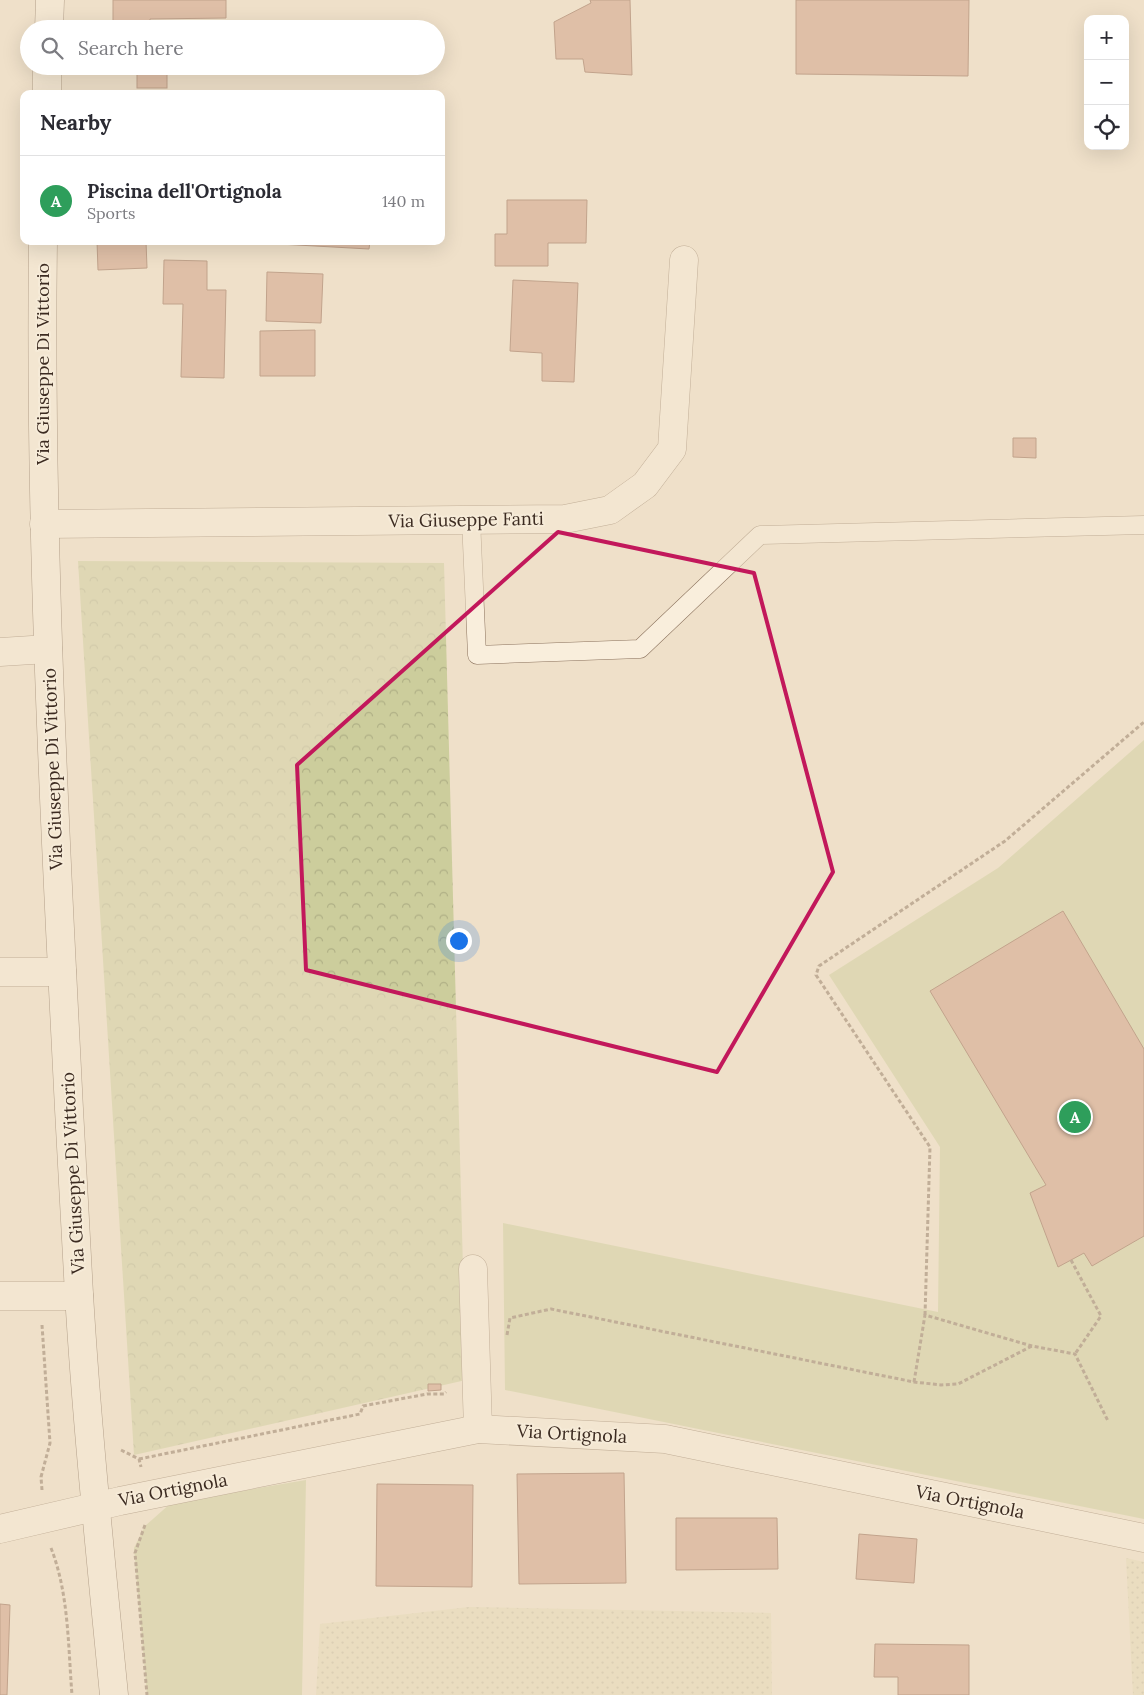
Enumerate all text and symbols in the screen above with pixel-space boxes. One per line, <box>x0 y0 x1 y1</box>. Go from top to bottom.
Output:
map controls <box>1084 15 1129 150</box>
button: + <box>1084 15 1129 60</box>
search box <box>20 20 445 75</box>
icon: search <box>38 34 66 62</box>
text: Search here <box>78 36 184 60</box>
button: − <box>1084 60 1129 105</box>
button: locate <box>1084 105 1129 150</box>
text: Nearby <box>40 109 111 136</box>
text: Piscina dell'Ortignola <box>87 179 282 203</box>
text: A <box>51 191 61 211</box>
text: 140 m <box>382 191 425 211</box>
text: Sports <box>87 203 136 223</box>
street label: Via Giuseppe Di Vittorio <box>31 263 54 466</box>
street label: Via Giuseppe Fanti <box>387 507 544 532</box>
street label: Via Giuseppe Di Vittorio <box>37 668 68 871</box>
your location <box>446 928 472 954</box>
street label: Via Giuseppe Di Vittorio <box>56 1071 89 1276</box>
pin: A <box>1059 1098 1091 1136</box>
street label: Via Ortignola <box>515 1419 628 1448</box>
street label: Via Ortignola <box>116 1468 229 1512</box>
street label: Via Ortignola <box>913 1479 1026 1523</box>

